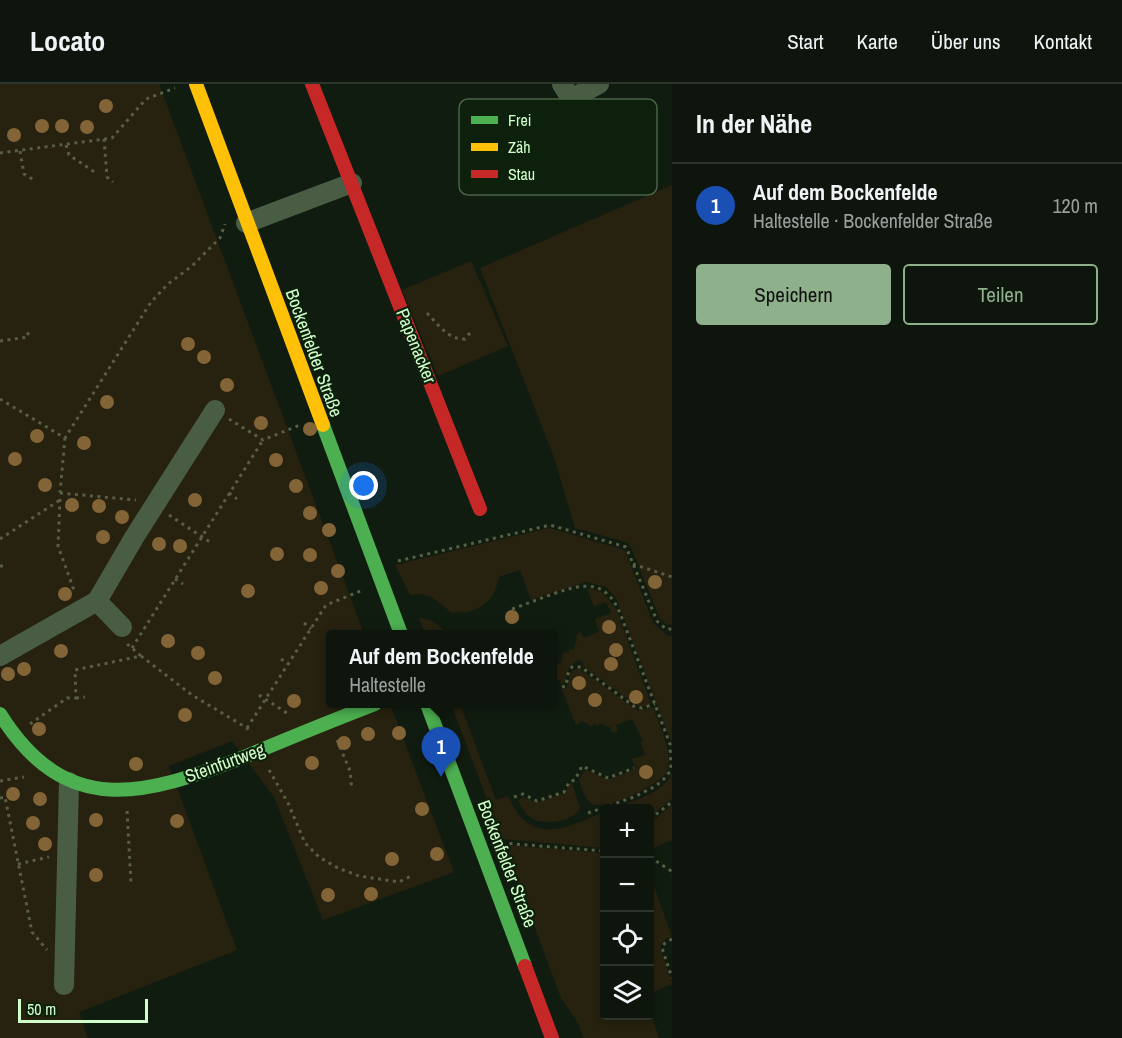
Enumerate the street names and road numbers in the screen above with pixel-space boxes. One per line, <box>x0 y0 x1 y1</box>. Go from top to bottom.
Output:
street label: Bockenfelder Straße <box>280 285 349 420</box>
street label: Papenacker <box>390 305 443 387</box>
street label: Steinfurtweg <box>182 736 269 788</box>
street label: Bockenfelder Straße <box>472 797 543 931</box>

